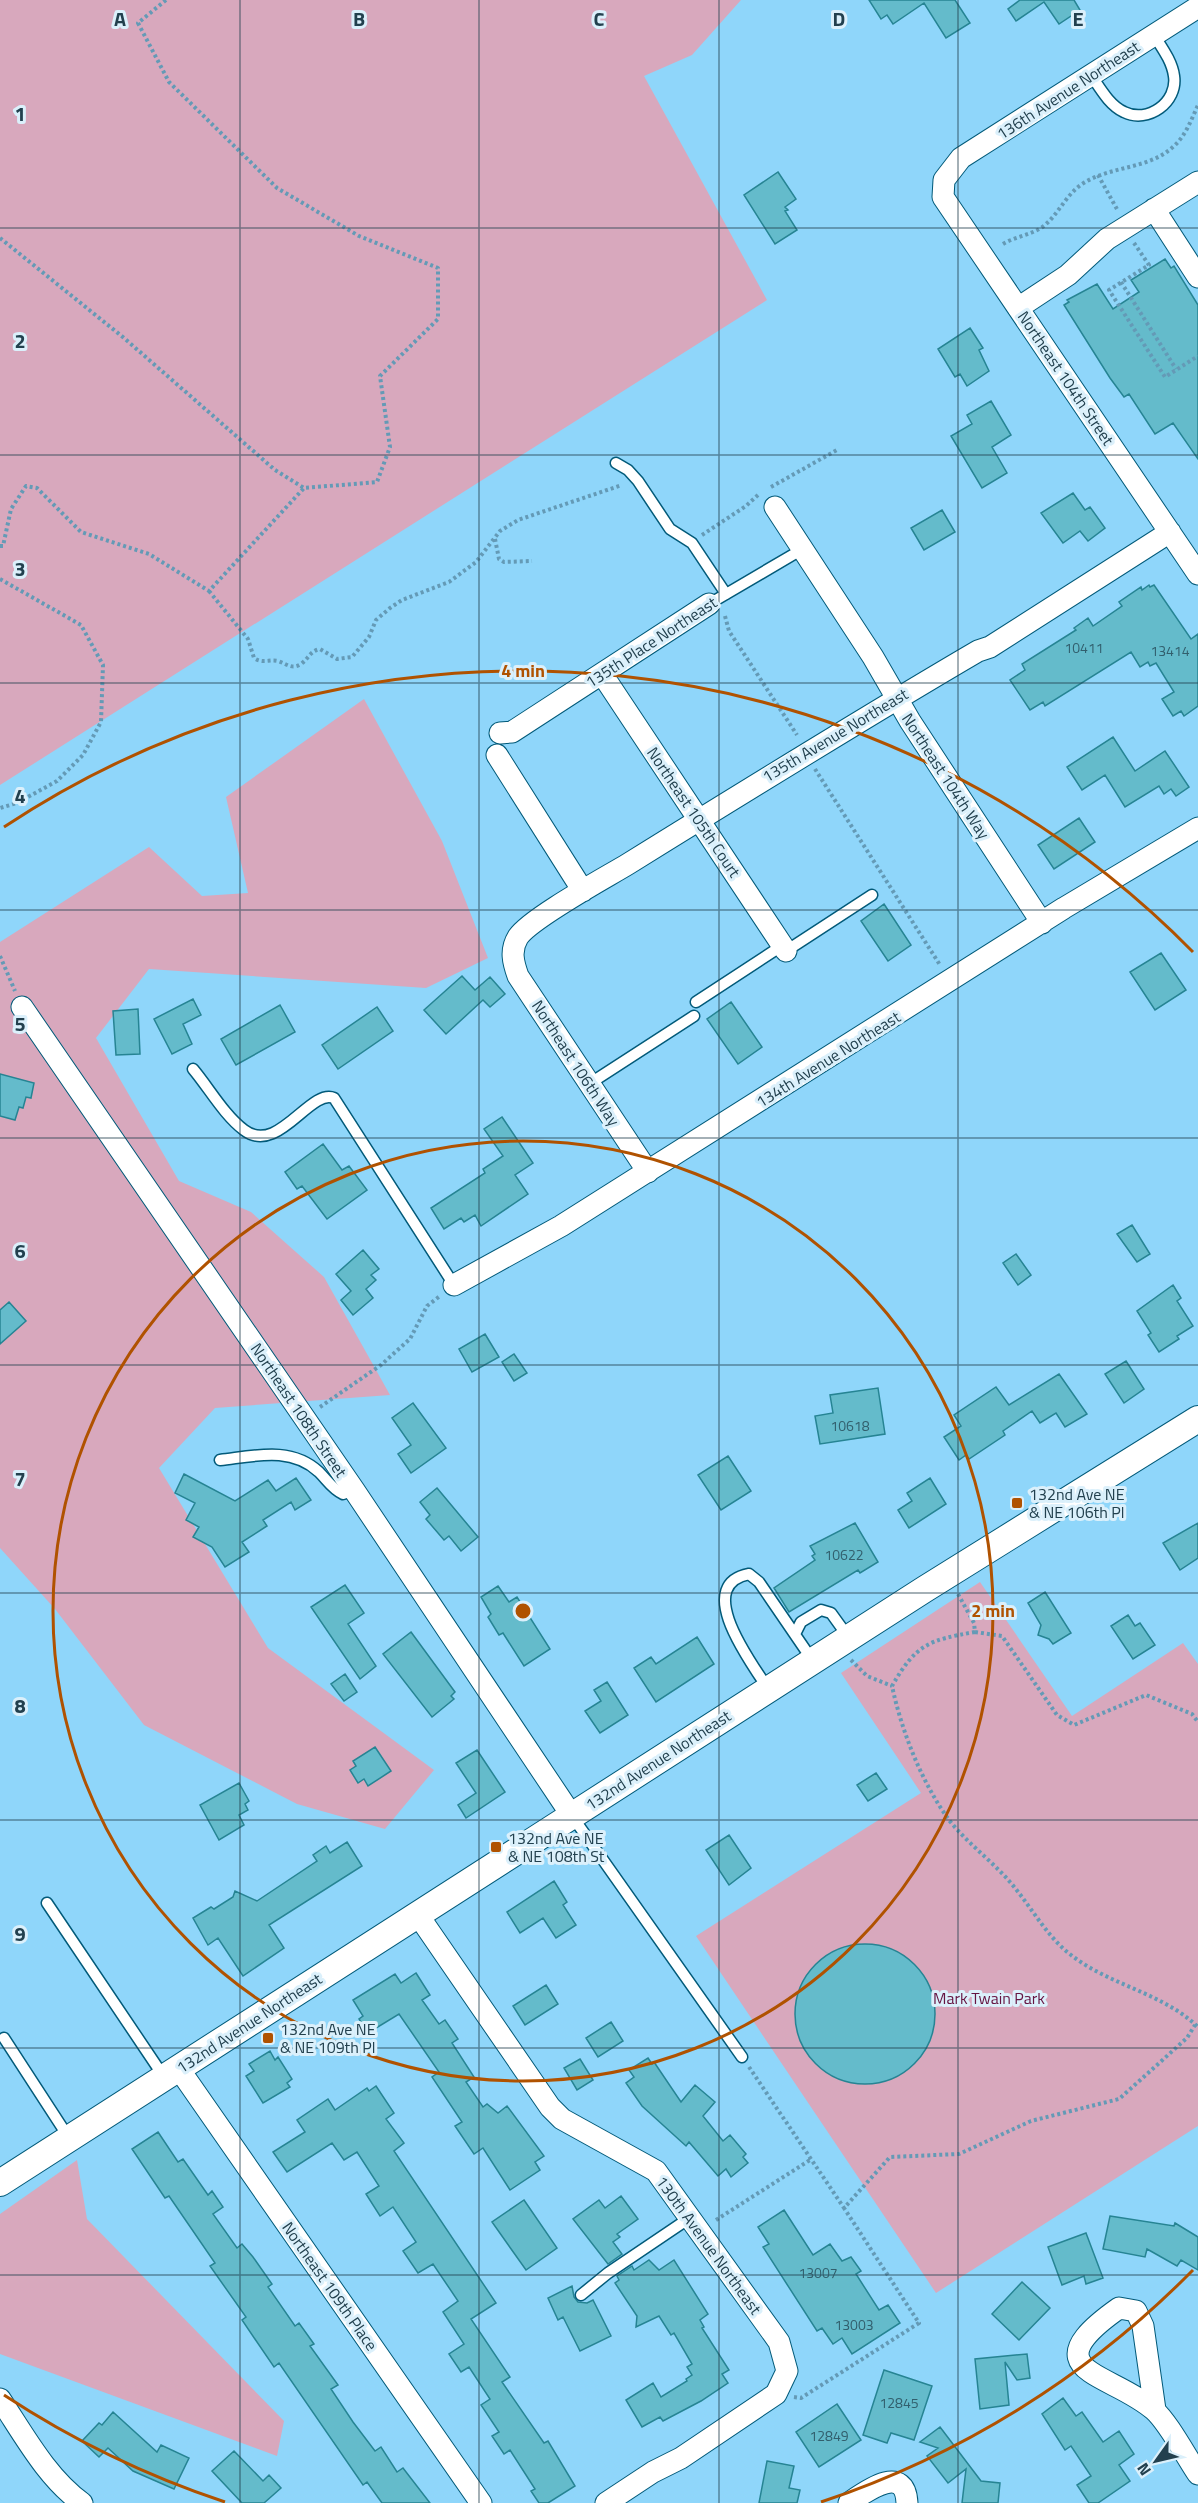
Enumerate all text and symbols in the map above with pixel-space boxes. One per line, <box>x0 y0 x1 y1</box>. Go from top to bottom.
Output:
text: A <box>114 3 126 34</box>
text: B <box>353 3 365 34</box>
text: C <box>594 3 605 34</box>
text: D <box>833 3 845 34</box>
text: E <box>1072 3 1084 34</box>
street label: 136th Avenue Northeast <box>992 34 1145 145</box>
text: 1 <box>14 98 26 129</box>
street label: Northeast 104th Street <box>1012 306 1120 450</box>
text: 2 <box>14 325 26 356</box>
text: 3 <box>14 553 26 584</box>
street label: 135th Place Northeast <box>581 590 722 694</box>
house number: 10411 <box>1064 637 1104 658</box>
house number: 13414 <box>1150 640 1190 661</box>
text: 4 min <box>501 657 545 684</box>
street label: 135th Avenue Northeast <box>758 682 913 788</box>
street label: Northeast 104th Way <box>896 708 996 844</box>
street label: Northeast 105th Court <box>641 742 747 882</box>
text: 4 <box>14 780 26 811</box>
street label: Northeast 106th Way <box>526 995 626 1131</box>
street label: 134th Avenue Northeast <box>751 1005 905 1113</box>
text: 5 <box>14 1008 26 1039</box>
text: 6 <box>14 1235 26 1266</box>
street label: Northeast 108th Street <box>245 1338 353 1482</box>
house number: 10618 <box>830 1415 870 1436</box>
text: 7 <box>14 1463 26 1494</box>
place label: 132nd Ave NE & NE 106th Pl <box>1029 1482 1125 1524</box>
marker: 132nd Ave NE & NE 106th Pl <box>1010 1496 1024 1510</box>
house number: 10622 <box>824 1544 864 1565</box>
text: 2 min <box>971 1597 1015 1624</box>
centre of rings <box>513 1601 533 1621</box>
text: 8 <box>14 1690 26 1721</box>
street label: 132nd Avenue Northeast <box>581 1704 736 1816</box>
place label: 132nd Ave NE & NE 108th St <box>508 1826 605 1868</box>
marker: 132nd Ave NE & NE 108th St <box>489 1840 503 1854</box>
text: 9 <box>14 1918 26 1949</box>
street label: 132nd Avenue Northeast <box>172 1967 327 2079</box>
park label: Mark Twain Park <box>933 1986 1045 2010</box>
place label: 132nd Ave NE & NE 109th Pl <box>280 2017 376 2059</box>
marker: 132nd Ave NE & NE 109th Pl <box>261 2031 275 2045</box>
street label: 130th Avenue Northeast <box>650 2171 768 2320</box>
street label: Northeast 109th Place <box>276 2217 384 2355</box>
house number: 13007 <box>798 2262 838 2283</box>
house number: 13003 <box>834 2314 874 2335</box>
house number: 12845 <box>879 2392 919 2413</box>
house number: 12849 <box>809 2425 849 2446</box>
north arrow <box>1126 2431 1186 2491</box>
text: N <box>1131 2458 1157 2481</box>

